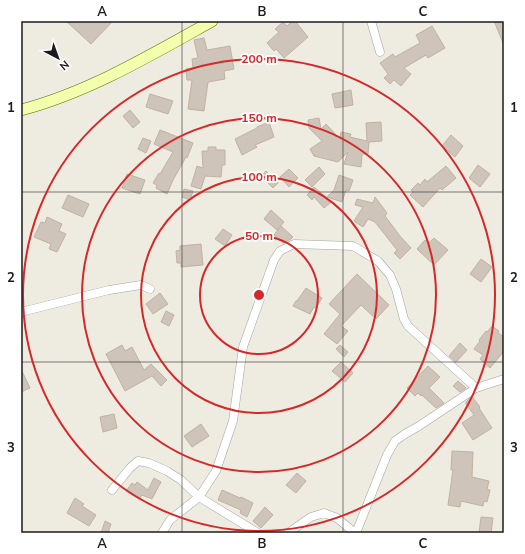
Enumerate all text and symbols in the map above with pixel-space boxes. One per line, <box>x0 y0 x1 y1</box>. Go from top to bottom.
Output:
text: A <box>97 3 107 21</box>
text: B <box>258 3 267 21</box>
text: C <box>419 3 428 21</box>
north arrow <box>38 38 78 78</box>
text: 200 m <box>241 51 277 67</box>
text: N <box>56 57 72 74</box>
text: 1 <box>7 99 15 117</box>
text: 1 <box>510 99 518 117</box>
text: 150 m <box>241 110 277 126</box>
text: 100 m <box>241 169 277 185</box>
text: 50 m <box>245 228 273 244</box>
text: 2 <box>7 269 15 287</box>
text: 2 <box>510 269 518 287</box>
centre of rings <box>252 288 266 302</box>
text: 3 <box>7 439 15 457</box>
text: 3 <box>510 439 518 457</box>
text: A <box>97 535 107 553</box>
text: B <box>258 535 267 553</box>
text: C <box>419 535 428 553</box>

